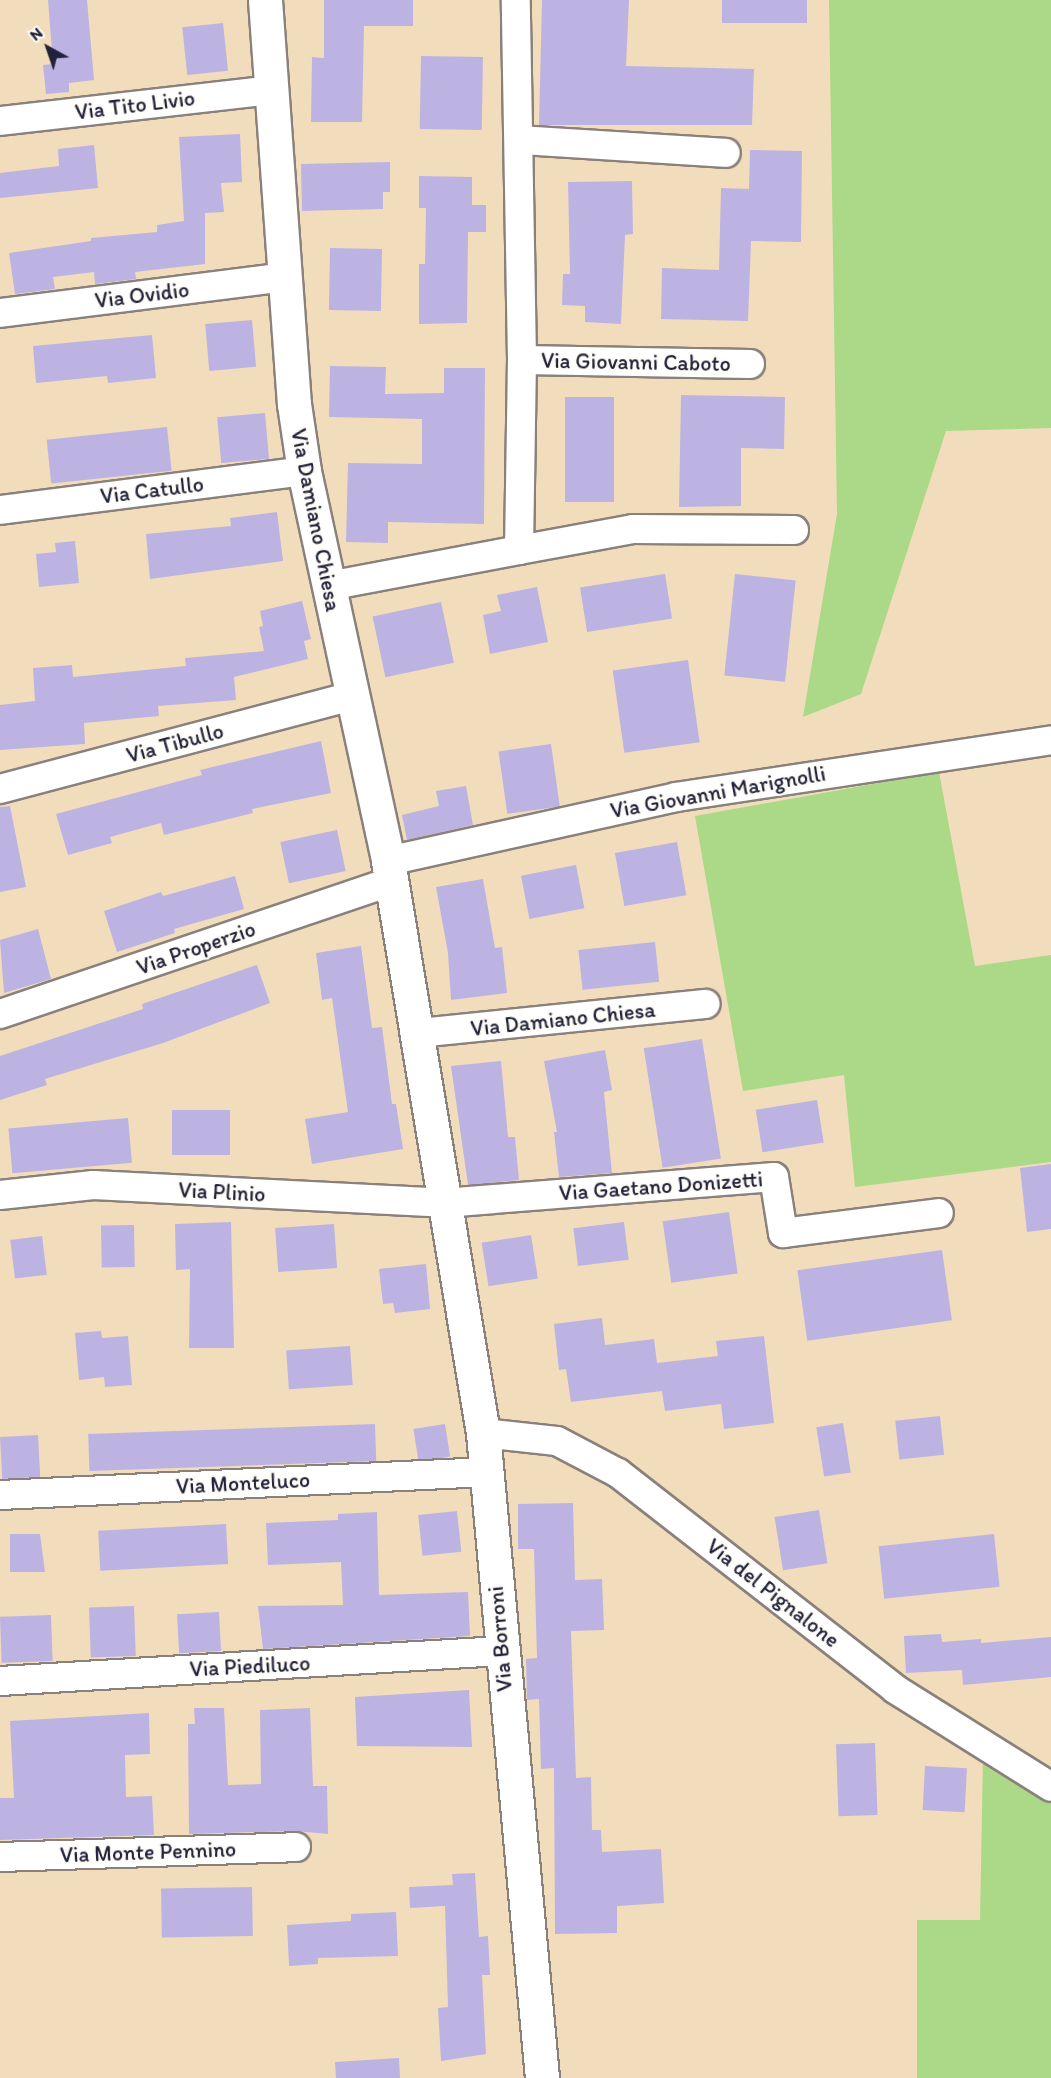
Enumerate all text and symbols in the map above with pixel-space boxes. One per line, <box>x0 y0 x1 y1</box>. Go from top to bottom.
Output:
north arrow <box>18 18 78 78</box>
text: N <box>26 23 46 45</box>
street label: Via Tito Livio <box>74 85 196 125</box>
street label: Via Ovidio <box>93 276 191 314</box>
street label: Via Giovanni Caboto <box>541 347 731 377</box>
street label: Via Damiano Chiesa <box>285 426 347 614</box>
street label: Via Catullo <box>99 471 205 509</box>
street label: Via Tibullo <box>124 717 226 769</box>
street label: Via Giovanni Marignolli <box>608 760 828 824</box>
street label: Via Properzio <box>133 915 259 981</box>
street label: Via Damiano Chiesa <box>469 996 657 1042</box>
street label: Via Gaetano Donizetti <box>558 1166 764 1206</box>
street label: Via Plinio <box>178 1177 266 1207</box>
street label: Via Monteluco <box>175 1466 311 1500</box>
street label: Via del Pignalone <box>702 1533 844 1653</box>
street label: Via Borroni <box>482 1585 518 1693</box>
street label: Via Piediluco <box>189 1650 311 1682</box>
street label: Via Monte Pennino <box>60 1836 236 1868</box>

